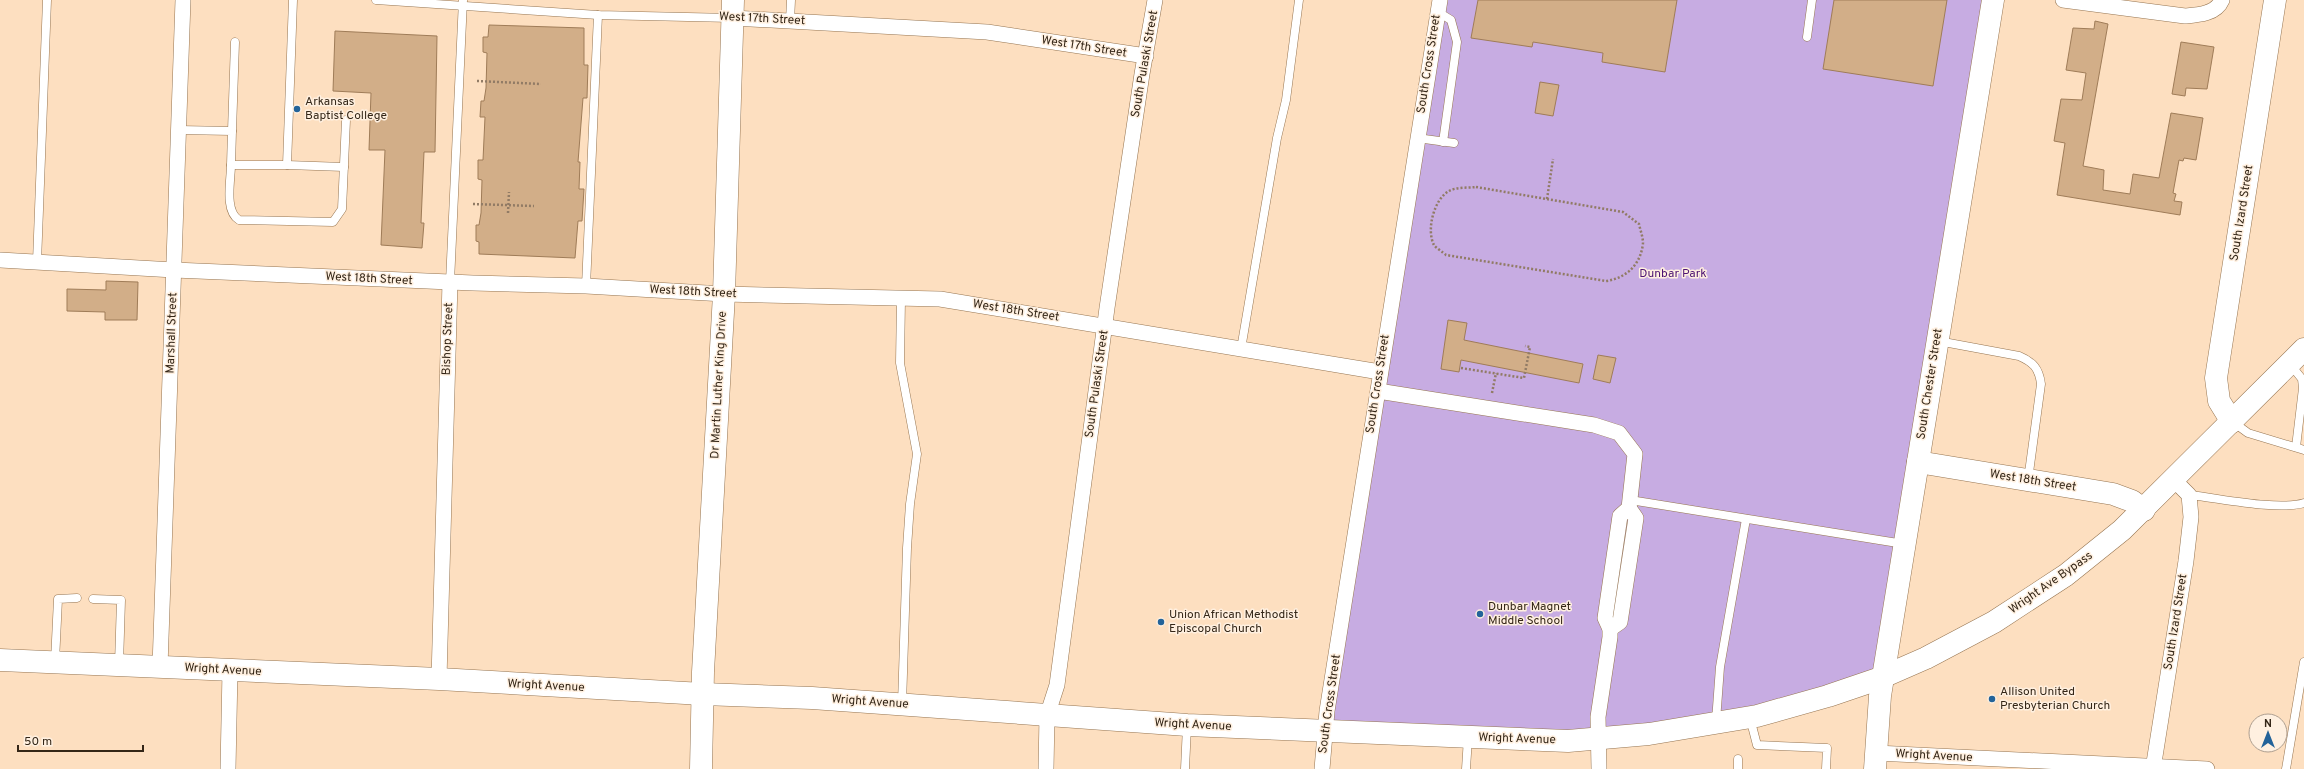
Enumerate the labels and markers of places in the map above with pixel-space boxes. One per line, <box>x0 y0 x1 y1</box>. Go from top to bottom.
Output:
place label: Arkansas Baptist College <box>305 94 387 124</box>
marker: Arkansas Baptist College <box>292 104 302 114</box>
place label: Dunbar Magnet Middle School <box>1488 599 1571 629</box>
place label: Union African Methodist Episcopal Church <box>1169 607 1298 637</box>
marker: Dunbar Magnet Middle School <box>1475 609 1485 619</box>
marker: Union African Methodist Episcopal Church <box>1156 617 1166 627</box>
place label: Allison United Presbyterian Church <box>2000 684 2110 714</box>
marker: Allison United Presbyterian Church <box>1987 694 1997 704</box>

